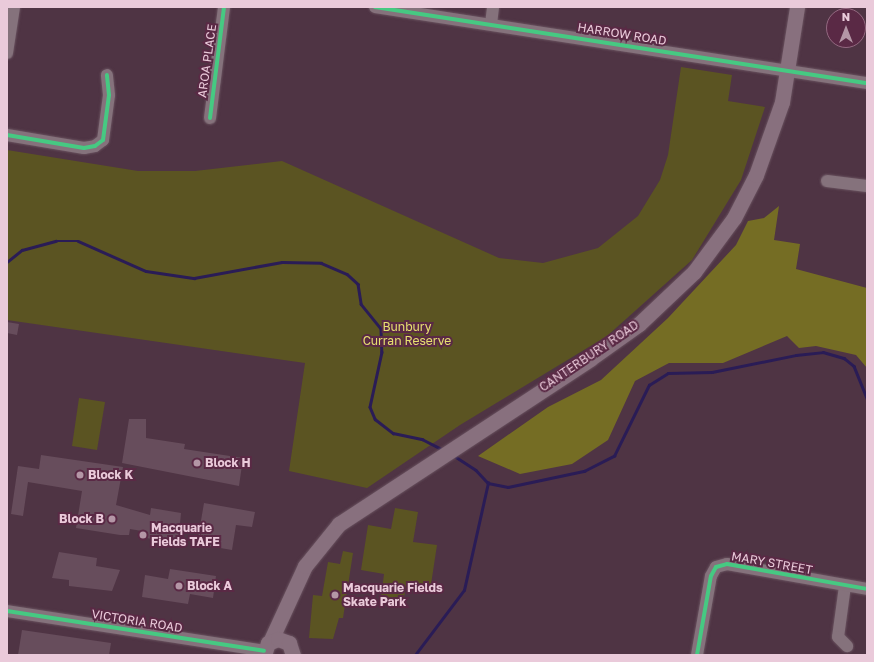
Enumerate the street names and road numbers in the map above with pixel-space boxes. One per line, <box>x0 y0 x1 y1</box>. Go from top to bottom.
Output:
street label: HARROW ROAD <box>576 20 668 48</box>
street label: AROA PLACE <box>195 23 219 99</box>
street label: CANTERBURY ROAD <box>537 317 641 395</box>
street label: MARY STREET <box>730 549 814 577</box>
street label: VICTORIA ROAD <box>90 607 184 635</box>

